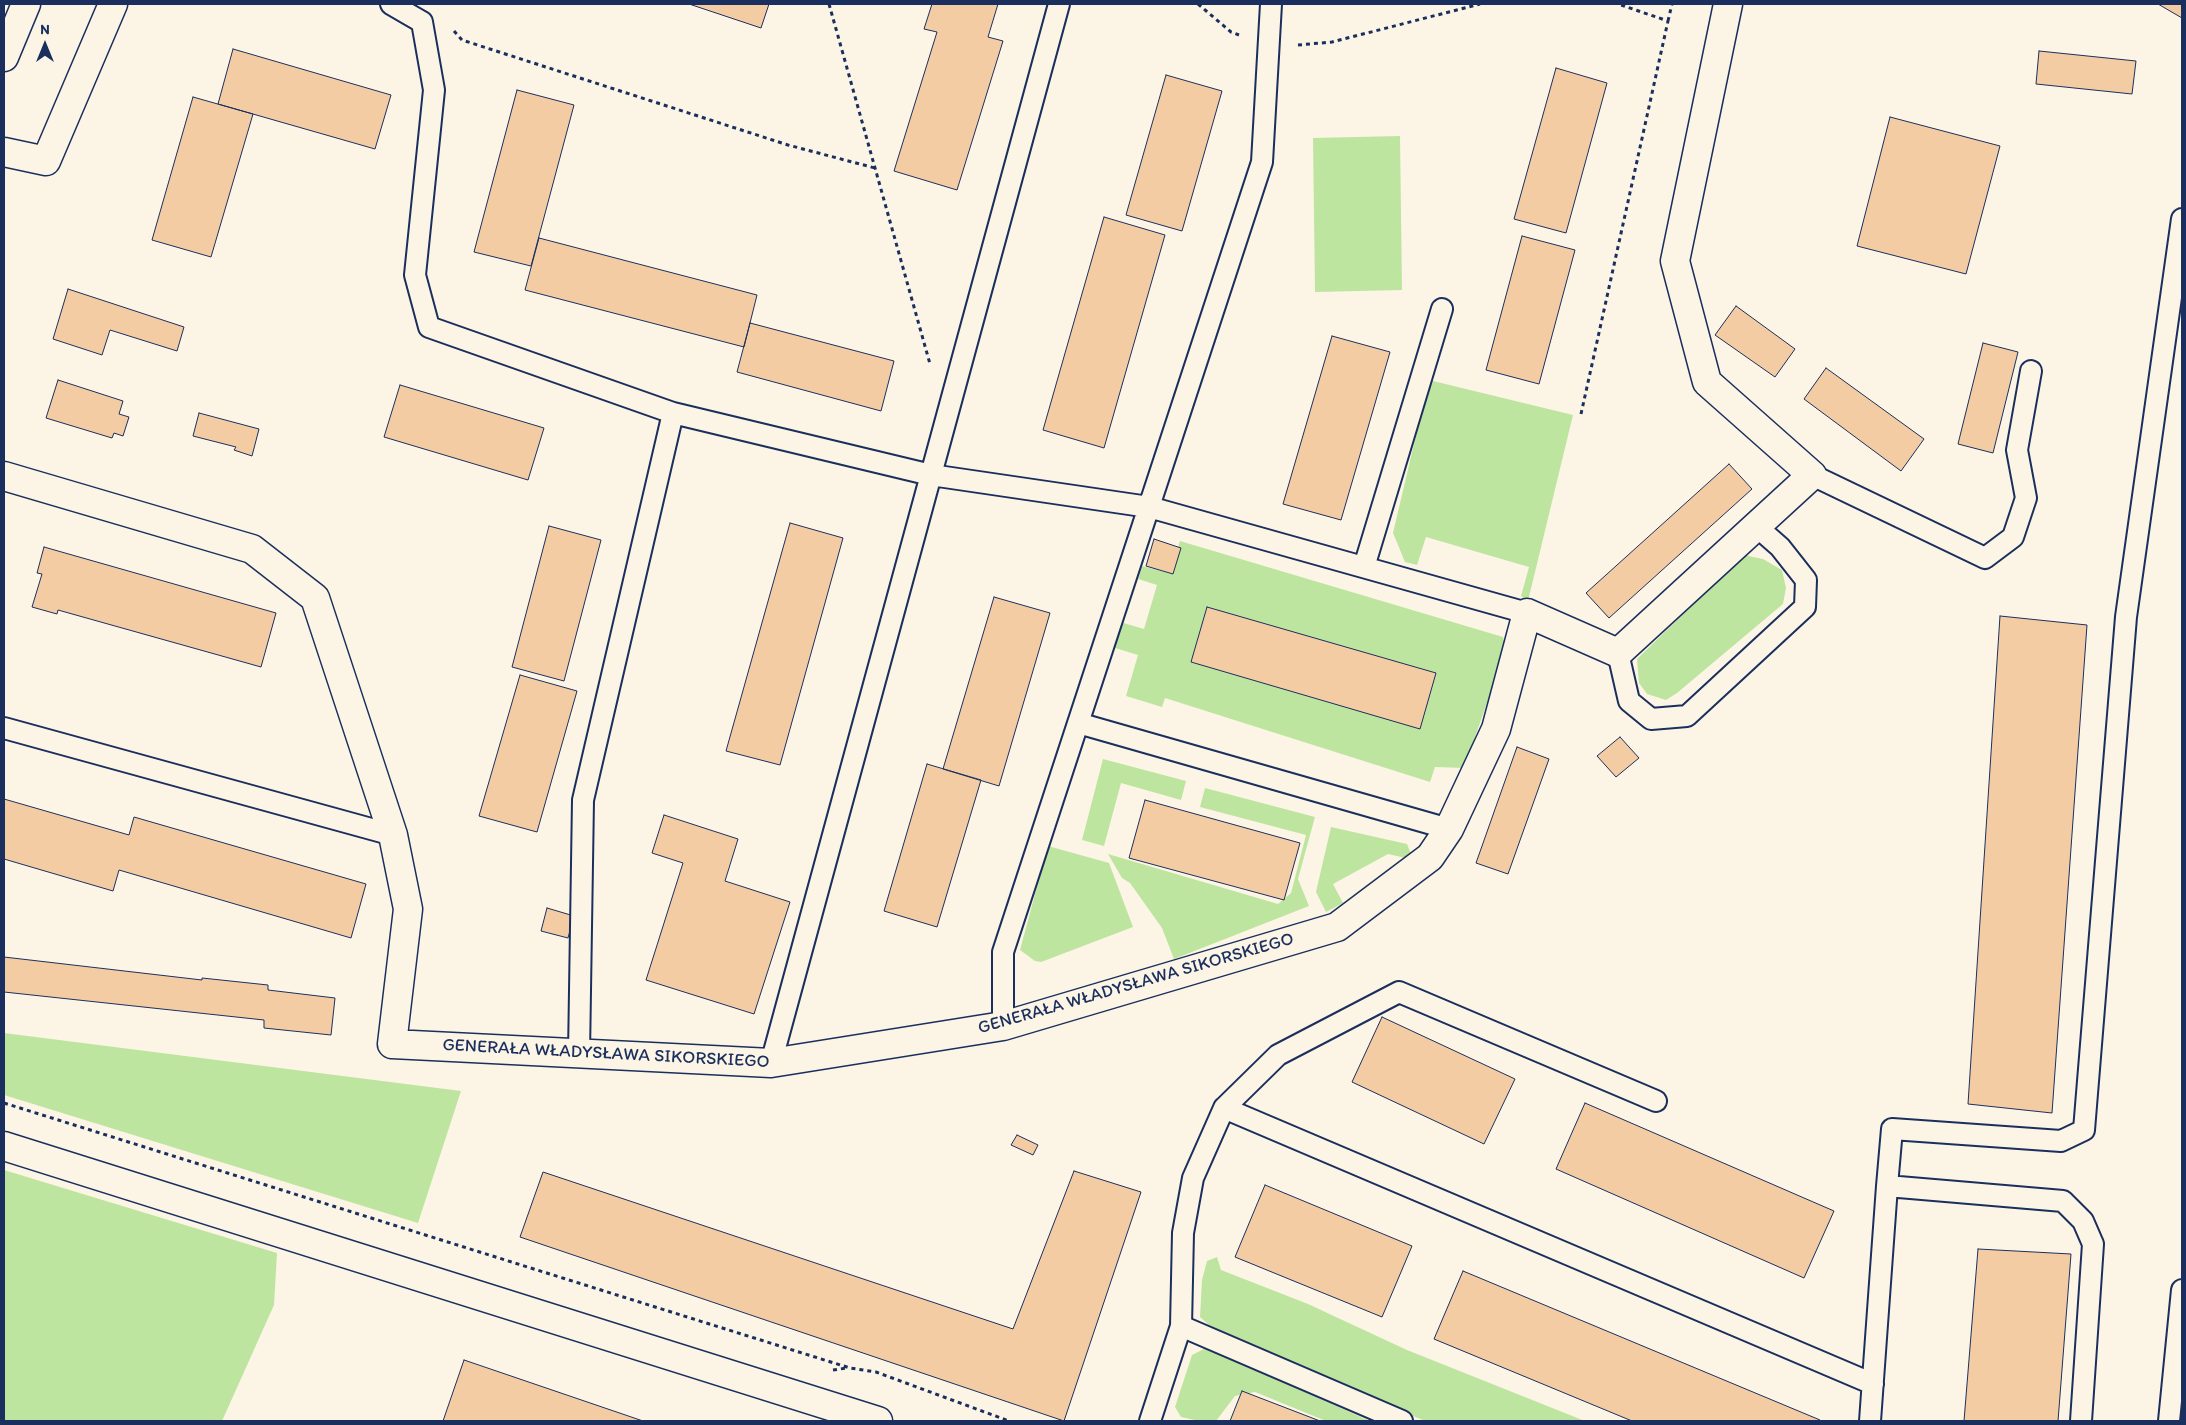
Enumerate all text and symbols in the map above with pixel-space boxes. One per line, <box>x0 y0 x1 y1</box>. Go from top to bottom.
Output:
north arrow <box>20 20 70 70</box>
text: N <box>40 21 50 38</box>
street label: GENERAŁA WŁADYSŁAWA SIKORSKIEGO <box>976 928 1296 1040</box>
street label: GENERAŁA WŁADYSŁAWA SIKORSKIEGO <box>442 1035 770 1073</box>

